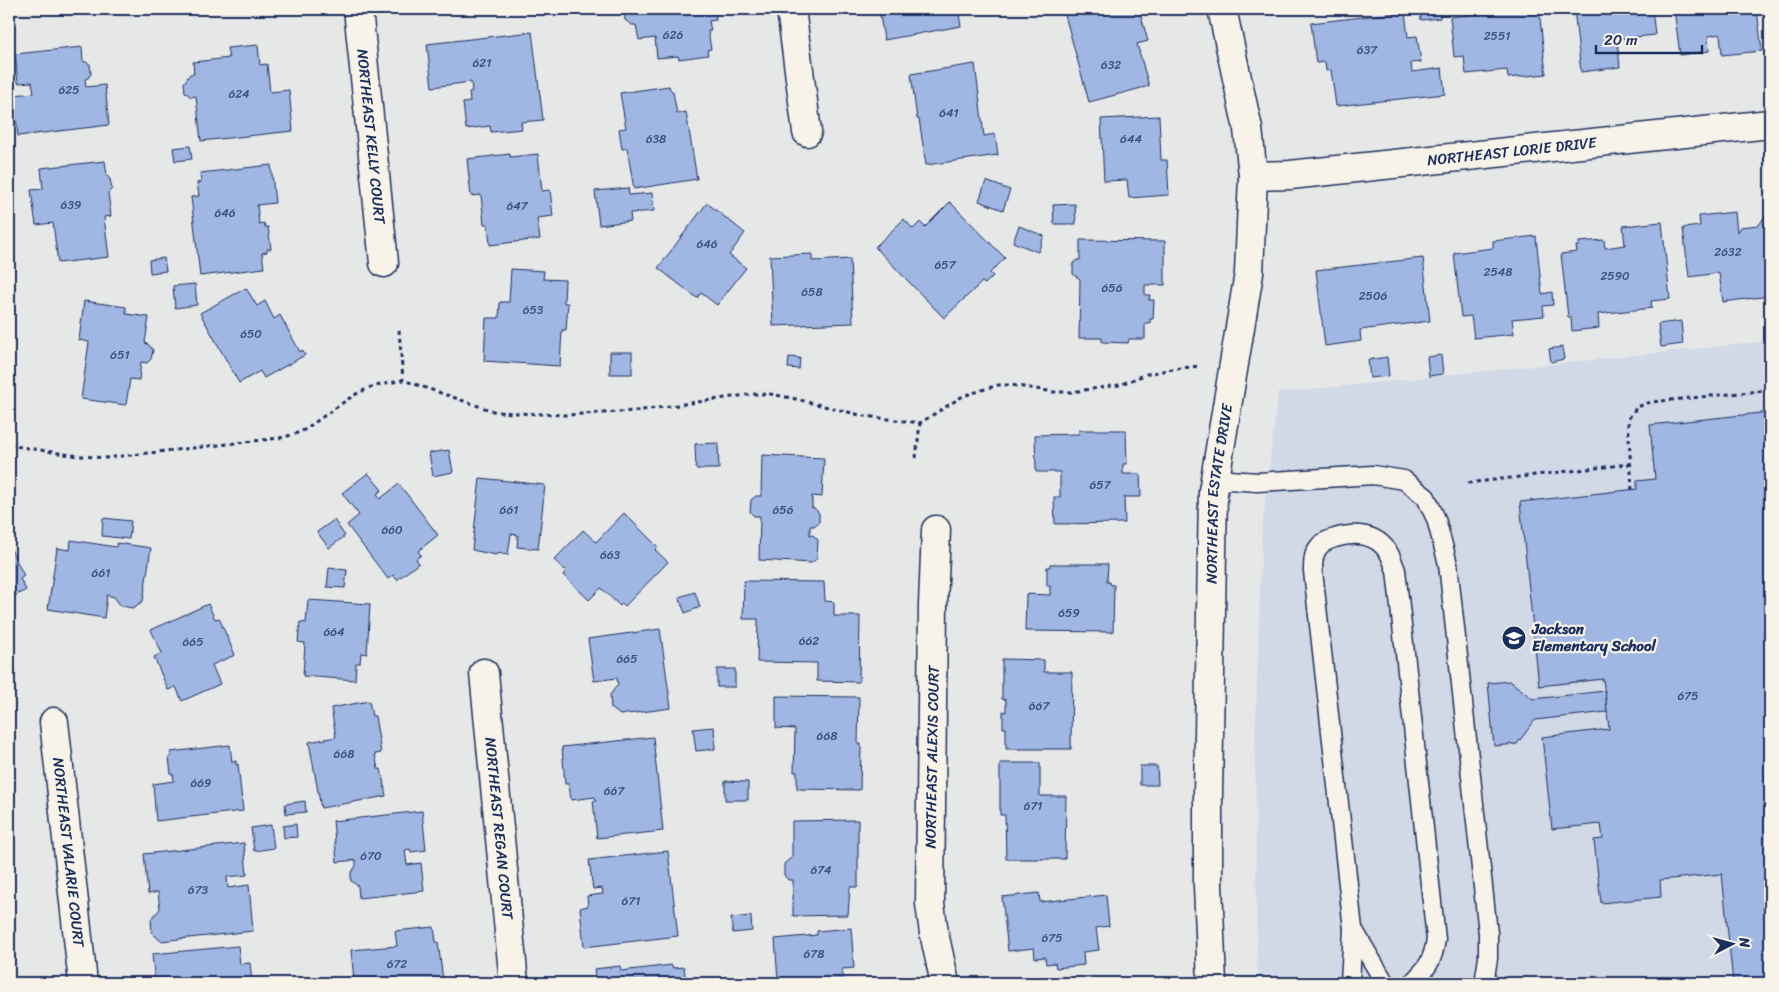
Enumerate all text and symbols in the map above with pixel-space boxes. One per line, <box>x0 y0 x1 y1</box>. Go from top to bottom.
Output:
scale bar <box>1596 22 1703 54</box>
house number: 626 <box>663 24 683 46</box>
house number: 2551 <box>1484 25 1510 47</box>
text: 20 m <box>1604 27 1638 53</box>
house number: 637 <box>1357 39 1378 61</box>
street label: NORTHEAST KELLY COURT <box>349 48 393 227</box>
house number: 621 <box>473 52 491 74</box>
house number: 632 <box>1101 54 1121 76</box>
house number: 625 <box>58 79 80 101</box>
house number: 624 <box>228 83 250 105</box>
house number: 641 <box>939 102 959 124</box>
house number: 638 <box>646 128 666 150</box>
house number: 644 <box>1120 128 1142 150</box>
street label: NORTHEAST LORIE DRIVE <box>1426 129 1599 173</box>
house number: 639 <box>61 194 81 216</box>
house number: 647 <box>506 195 529 217</box>
house number: 646 <box>214 202 236 224</box>
house number: 646 <box>696 233 718 255</box>
house number: 2632 <box>1714 241 1742 263</box>
house number: 657 <box>934 254 957 276</box>
house number: 2548 <box>1484 261 1513 283</box>
house number: 2590 <box>1600 265 1630 287</box>
house number: 656 <box>1102 277 1123 299</box>
house number: 658 <box>801 281 823 303</box>
house number: 2506 <box>1359 285 1388 307</box>
house number: 653 <box>523 299 544 321</box>
house number: 650 <box>240 323 262 345</box>
house number: 651 <box>110 344 130 366</box>
street label: NORTHEAST ESTATE DRIVE <box>1198 400 1240 584</box>
house number: 657 <box>1089 474 1112 496</box>
house number: 661 <box>500 499 518 521</box>
house number: 656 <box>773 499 794 521</box>
house number: 660 <box>381 519 403 541</box>
house number: 663 <box>600 544 621 566</box>
house number: 661 <box>92 562 110 584</box>
house number: 659 <box>1058 602 1080 624</box>
place label: Jackson Elementary School <box>1531 616 1657 659</box>
house number: 664 <box>323 621 345 643</box>
school or university icon: Jackson Elementary School <box>1501 625 1527 651</box>
house number: 662 <box>799 630 819 652</box>
house number: 665 <box>183 631 203 653</box>
house number: 665 <box>617 648 637 670</box>
street label: NORTHEAST ALEXIS COURT <box>917 664 947 849</box>
house number: 675 <box>1677 685 1699 707</box>
house number: 667 <box>1029 695 1050 717</box>
house number: 668 <box>817 725 837 747</box>
street label: NORTHEAST REGAN COURT <box>477 736 521 922</box>
house number: 668 <box>334 743 354 765</box>
street label: NORTHEAST VALARIE COURT <box>45 756 92 950</box>
house number: 669 <box>190 772 212 794</box>
house number: 667 <box>604 780 625 802</box>
house number: 671 <box>1024 795 1042 817</box>
house number: 670 <box>360 845 382 867</box>
house number: 674 <box>810 859 832 881</box>
house number: 673 <box>188 879 209 901</box>
house number: 671 <box>622 890 640 912</box>
north arrow <box>1706 920 1756 970</box>
house number: 675 <box>1041 927 1063 949</box>
text: N <box>1731 936 1757 949</box>
house number: 678 <box>804 943 824 965</box>
house number: 672 <box>387 953 407 975</box>

